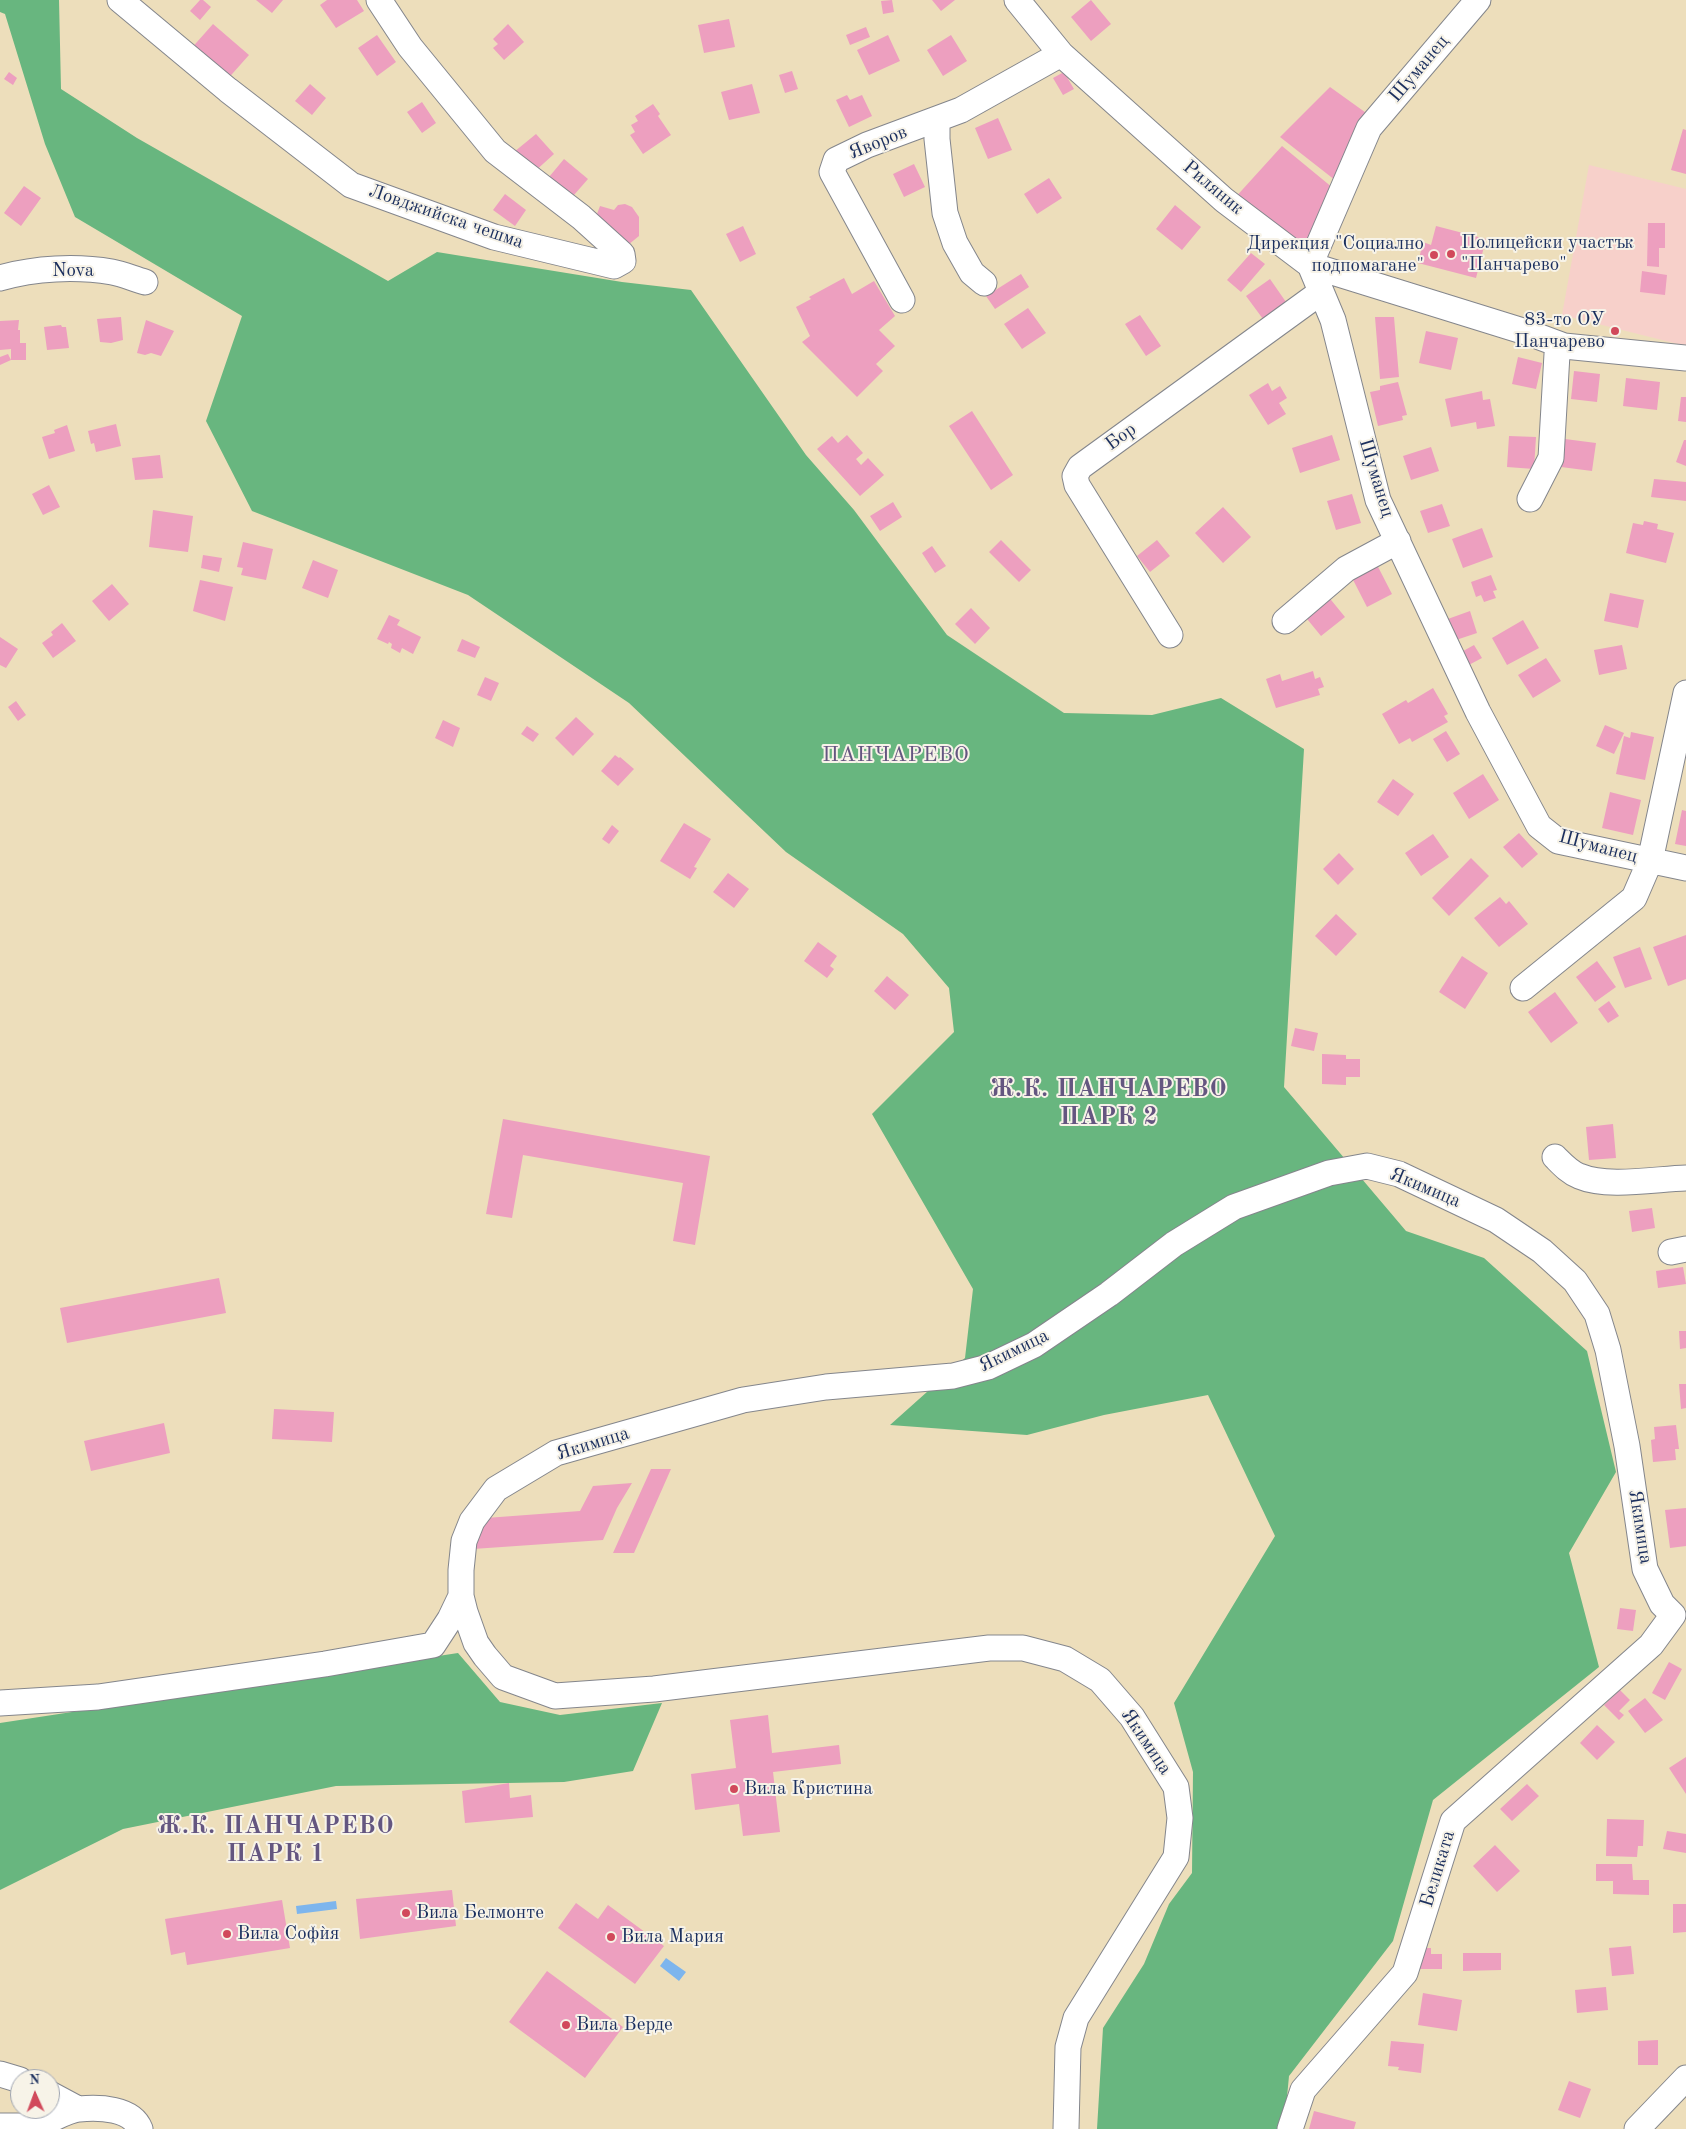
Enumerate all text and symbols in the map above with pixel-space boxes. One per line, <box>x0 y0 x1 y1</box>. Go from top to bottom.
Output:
street label: Шуманец <box>1384 31 1454 107</box>
street label: Яворов <box>845 121 911 165</box>
street label: Риляник <box>1178 156 1248 220</box>
street label: Ловджийска чешма <box>366 180 526 254</box>
place label: Полицейски участък "Панчарево" <box>1461 232 1634 276</box>
place label: Дирекция "Социално подпомагане" <box>1247 233 1424 277</box>
marker: Полицейски участък "Панчарево" <box>1445 248 1457 260</box>
marker: Дирекция "Социално подпомагане" <box>1428 249 1440 261</box>
street label: Nova <box>52 260 94 282</box>
place label: 83-то ОУ Панчарево <box>1514 309 1605 353</box>
marker: 83-то ОУ Панчарево <box>1609 325 1621 337</box>
street label: Бор <box>1101 418 1141 456</box>
street label: Шуманец <box>1353 436 1399 520</box>
district label: ПАНЧАРЕВО <box>821 742 971 768</box>
street label: Шуманец <box>1556 826 1640 868</box>
district label: Ж.К. ПАНЧАРЕВО ПАРК 2 <box>989 1076 1229 1132</box>
street label: Якимица <box>1386 1163 1464 1213</box>
street label: Якимица <box>975 1324 1053 1378</box>
street label: Якимица <box>554 1422 632 1466</box>
street label: Якимица <box>1623 1488 1657 1566</box>
street label: Якимица <box>1116 1705 1176 1779</box>
place label: Вила Кристина <box>744 1778 873 1800</box>
marker: Вила Кристина <box>728 1783 740 1795</box>
district label: Ж.К. ПАНЧАРЕВО ПАРК 1 <box>156 1813 396 1869</box>
street label: Беликата <box>1416 1828 1460 1910</box>
place label: Вила Белмонте <box>416 1902 544 1924</box>
marker: Вила Белмонте <box>400 1907 412 1919</box>
place label: Вила Софѝя <box>237 1923 339 1945</box>
place label: Вила Мария <box>621 1926 724 1948</box>
marker: Вила Софѝя <box>221 1928 233 1940</box>
marker: Вила Мария <box>605 1931 617 1943</box>
place label: Вила Верде <box>576 2014 673 2036</box>
marker: Вила Верде <box>560 2019 572 2031</box>
north arrow <box>10 2069 60 2119</box>
text: N <box>29 2073 40 2087</box>

